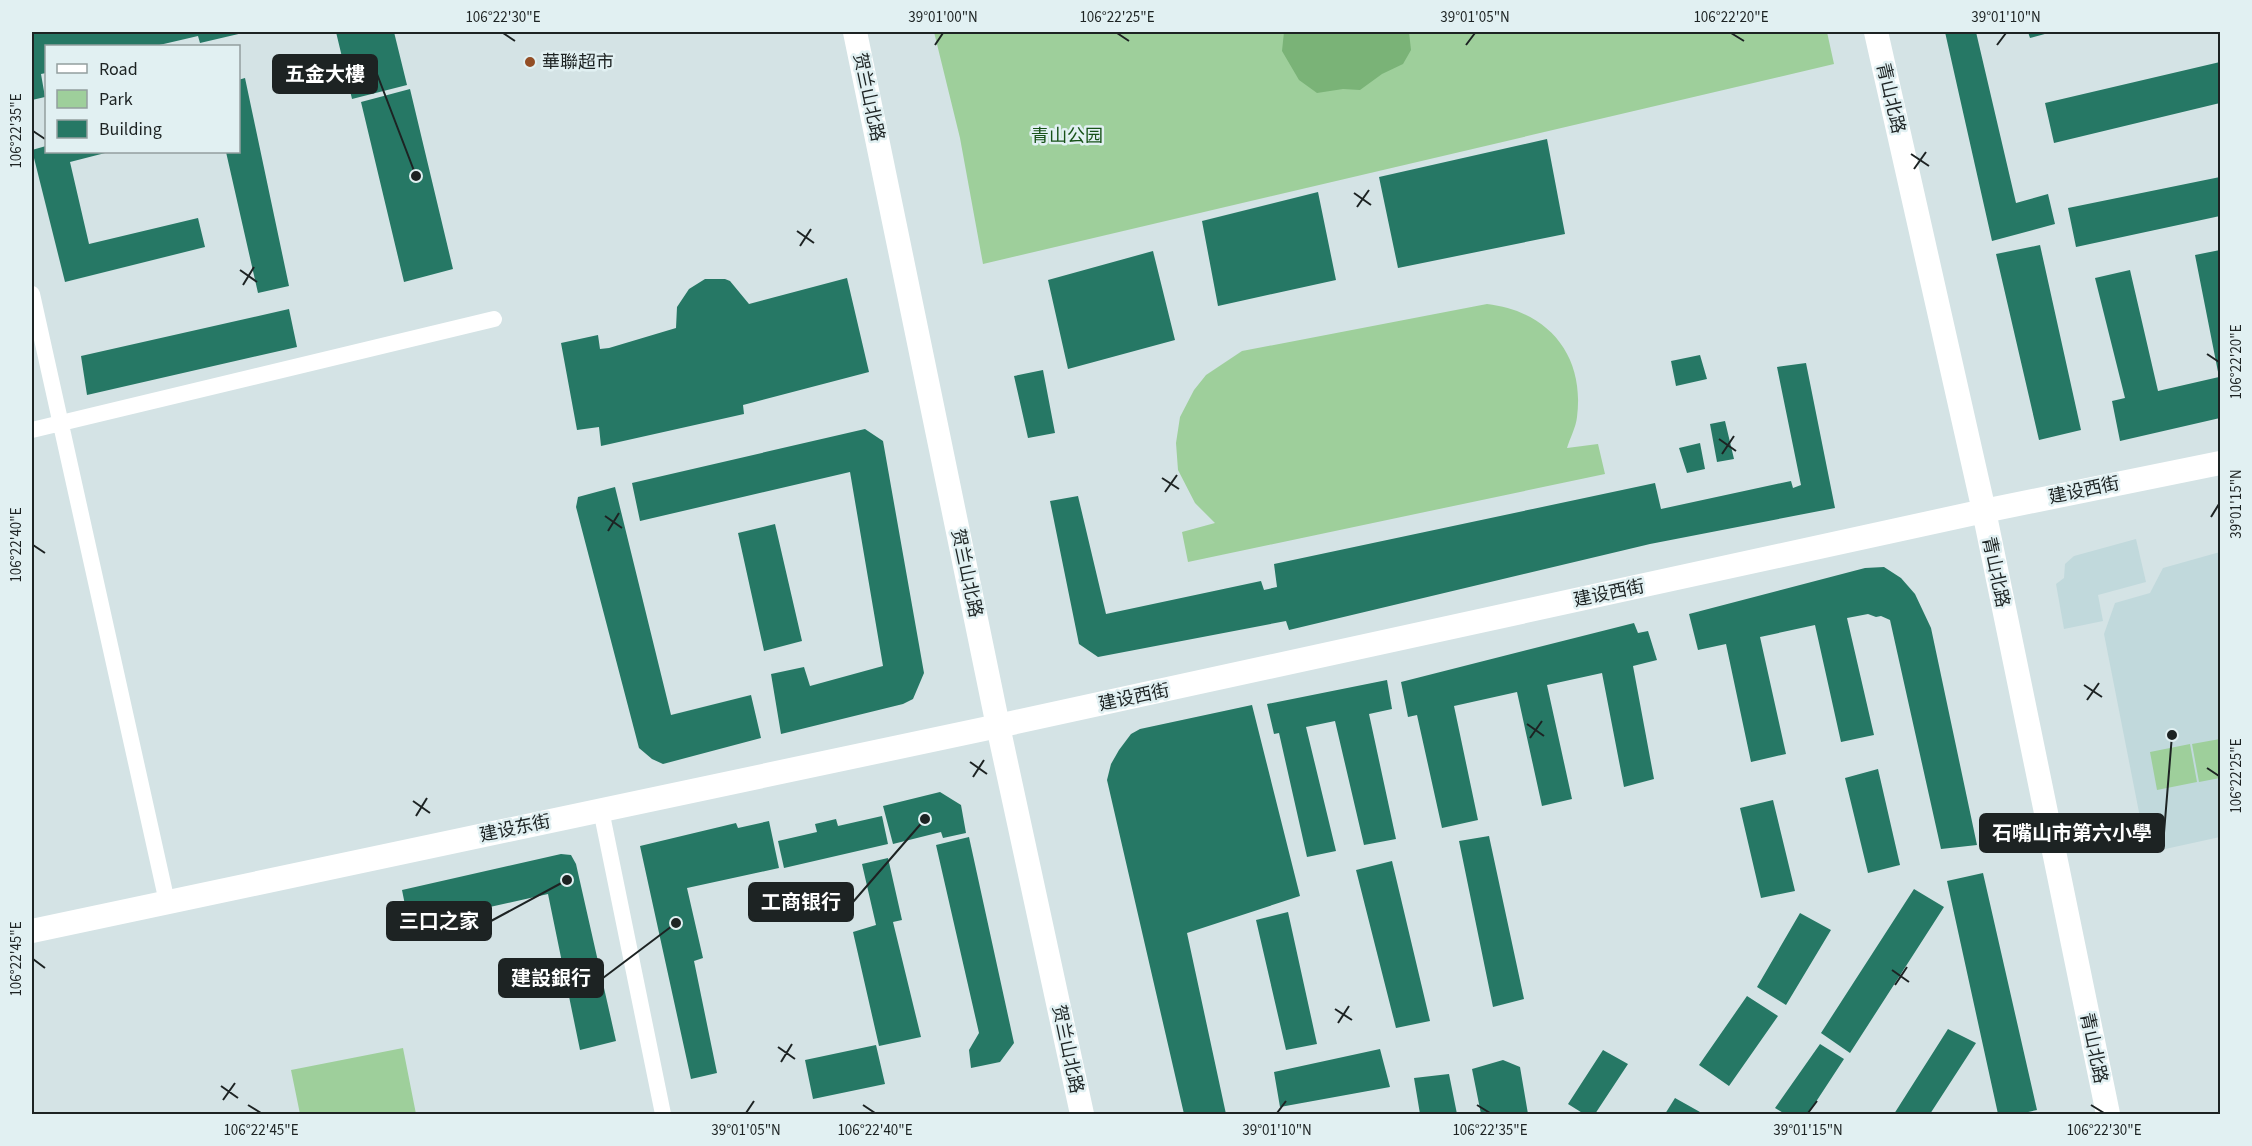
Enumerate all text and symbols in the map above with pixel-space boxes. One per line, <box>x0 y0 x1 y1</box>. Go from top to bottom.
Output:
text: 106°22'30"E <box>465 7 541 28</box>
text: 39°01'00"N <box>908 7 978 28</box>
text: 106°22'25"E <box>1079 7 1155 28</box>
text: 39°01'05"N <box>1440 7 1510 28</box>
text: 106°22'20"E <box>1693 7 1769 28</box>
text: 39°01'10"N <box>1971 7 2041 28</box>
legend <box>45 45 240 153</box>
place label: 華聯超市 <box>542 50 614 75</box>
street label: 贺兰山北路 <box>847 50 890 144</box>
callout: 五金大樓 <box>273 55 377 93</box>
marker: 華聯超市 <box>523 55 537 69</box>
text: Road <box>99 57 138 82</box>
street label: 青山北路 <box>1870 60 1911 136</box>
text: 五金大樓 <box>285 61 365 89</box>
text: Park <box>99 87 133 112</box>
text: 106°22'35"E <box>6 93 27 169</box>
text: Building <box>99 117 162 142</box>
park label: 青山公园 <box>1031 124 1103 149</box>
text: 106°22'20"E <box>2226 324 2247 400</box>
text: 39°01'15"N <box>2226 469 2247 539</box>
street label: 建设西街 <box>2046 471 2122 510</box>
text: 106°22'40"E <box>6 507 27 583</box>
street label: 贺兰山北路 <box>945 526 988 620</box>
street label: 青山北路 <box>1976 534 2015 610</box>
street label: 建设西街 <box>1571 574 1647 613</box>
street label: 建设西街 <box>1096 678 1172 717</box>
text: 106°22'25"E <box>2226 738 2247 814</box>
street label: 建设东街 <box>477 809 553 848</box>
callout: 石嘴山市第六小學 <box>1980 814 2164 852</box>
text: 石嘴山市第六小學 <box>1992 820 2152 848</box>
callout: 工商银行 <box>749 883 853 921</box>
text: 工商银行 <box>761 889 841 917</box>
callout: 三口之家 <box>387 902 491 940</box>
text: 三口之家 <box>399 908 479 936</box>
text: 106°22'45"E <box>6 921 27 997</box>
callout: 建設銀行 <box>499 959 603 997</box>
text: 建設銀行 <box>511 965 591 993</box>
street label: 贺兰山北路 <box>1046 1002 1089 1096</box>
street label: 青山北路 <box>2074 1010 2113 1086</box>
text: 106°22'45"E <box>223 1120 299 1141</box>
text: 39°01'05"N <box>711 1120 781 1141</box>
text: 106°22'40"E <box>837 1120 913 1141</box>
text: 39°01'10"N <box>1242 1120 1312 1141</box>
text: 106°22'35"E <box>1452 1120 1528 1141</box>
text: 39°01'15"N <box>1773 1120 1843 1141</box>
text: 106°22'30"E <box>2066 1120 2142 1141</box>

